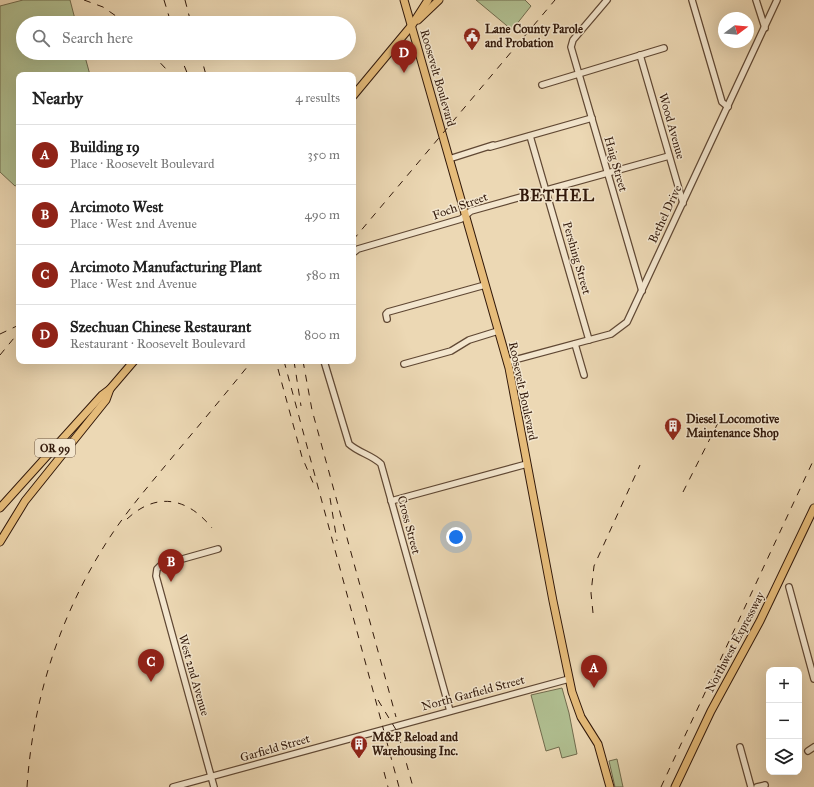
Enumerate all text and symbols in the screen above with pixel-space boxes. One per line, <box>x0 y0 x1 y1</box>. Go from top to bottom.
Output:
north arrow <box>718 12 754 48</box>
search box <box>16 16 356 60</box>
place label: Lane County Parole and Probation <box>485 22 583 50</box>
public building icon: Lane County Parole and Probation <box>462 26 482 51</box>
icon: search <box>30 27 52 49</box>
street label: Roosevelt Boulevard <box>417 28 459 128</box>
text: Search here <box>62 29 133 47</box>
pin: D <box>391 40 417 73</box>
text: Nearby <box>32 88 83 109</box>
text: 4 results <box>295 90 340 106</box>
street label: Wood Avenue <box>656 91 688 161</box>
street label: Haig Street <box>600 135 631 194</box>
text: Building 19 <box>70 138 140 156</box>
text: A <box>41 147 49 163</box>
text: 350 m <box>307 147 340 163</box>
text: Place · Roosevelt Boulevard <box>70 156 215 172</box>
street label: Bethel Drive <box>645 183 685 245</box>
district label: BETHEL <box>519 186 595 205</box>
street label: Foch Street <box>430 189 490 222</box>
text: Arcimoto West <box>70 198 163 216</box>
text: B <box>41 207 49 223</box>
text: 490 m <box>304 207 340 223</box>
text: Place · West 2nd Avenue <box>70 216 197 232</box>
street label: Pershing Street <box>559 220 594 297</box>
text: Arcimoto Manufacturing Plant <box>70 258 262 276</box>
text: C <box>41 267 49 283</box>
text: 580 m <box>306 267 340 283</box>
text: Place · West 2nd Avenue <box>70 276 197 292</box>
text: Szechuan Chinese Restaurant <box>70 318 251 336</box>
text: D <box>40 327 50 343</box>
text: 800 m <box>304 327 340 343</box>
text: Restaurant · Roosevelt Boulevard <box>70 336 245 352</box>
street label: Roosevelt Boulevard <box>506 340 540 442</box>
place label: Diesel Locomotive Maintenance Shop <box>686 412 779 441</box>
building icon: Diesel Locomotive Maintenance Shop <box>663 416 683 441</box>
road number: OR 99 <box>35 439 75 457</box>
street label: Cross Street <box>394 494 424 556</box>
your location <box>446 527 466 547</box>
pin: B <box>158 549 184 582</box>
street label: Northwest Expressway <box>703 589 768 695</box>
street label: West 2nd Avenue <box>176 633 212 717</box>
pin: C <box>138 649 164 682</box>
pin: A <box>581 655 607 688</box>
map controls <box>766 667 802 775</box>
button: + <box>766 667 802 703</box>
street label: North Garfield Street <box>420 672 527 713</box>
button: − <box>766 703 802 739</box>
place label: M&P Reload and Warehousing Inc. <box>372 730 459 759</box>
street label: Garfield Street <box>239 731 312 765</box>
building icon: M&P Reload and Warehousing Inc. <box>349 734 369 759</box>
button: layers <box>766 739 802 775</box>

